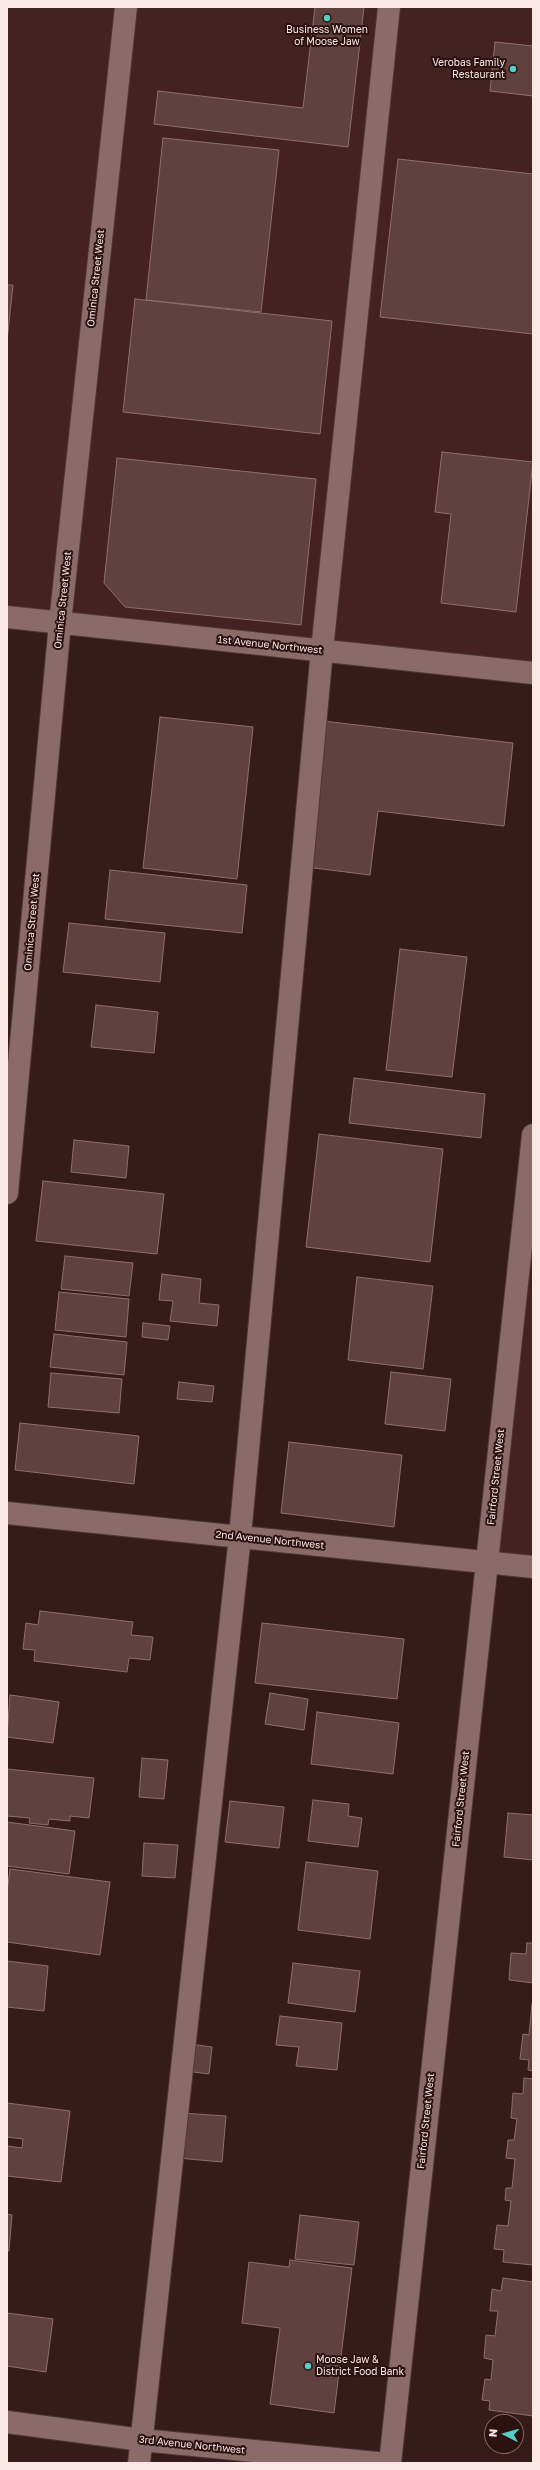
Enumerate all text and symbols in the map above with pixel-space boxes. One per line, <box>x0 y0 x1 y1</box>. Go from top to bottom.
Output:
marker: Business Women of Moose Jaw <box>322 13 332 23</box>
place label: Business Women of Moose Jaw <box>286 24 368 48</box>
place label: Verobas Family Restaurant <box>432 57 505 80</box>
marker: Verobas Family Restaurant <box>508 64 518 74</box>
street label: Ominica Street West <box>85 229 107 327</box>
street label: Ominica Street West <box>52 551 74 649</box>
street label: 1st Avenue Northwest <box>217 634 323 656</box>
street label: Ominica Street West <box>22 873 42 971</box>
street label: Fairford Street West <box>485 1428 507 1526</box>
street label: 2nd Avenue Northwest <box>215 1528 325 1552</box>
street label: Fairford Street West <box>450 1750 472 1848</box>
street label: Fairford Street West <box>415 2072 437 2170</box>
place label: Moose Jaw & District Food Bank <box>316 2354 404 2378</box>
marker: Moose Jaw & District Food Bank <box>303 2361 313 2371</box>
north arrow <box>484 2414 524 2454</box>
text: N <box>486 2428 499 2438</box>
street label: 3rd Avenue Northwest <box>138 2433 246 2457</box>

